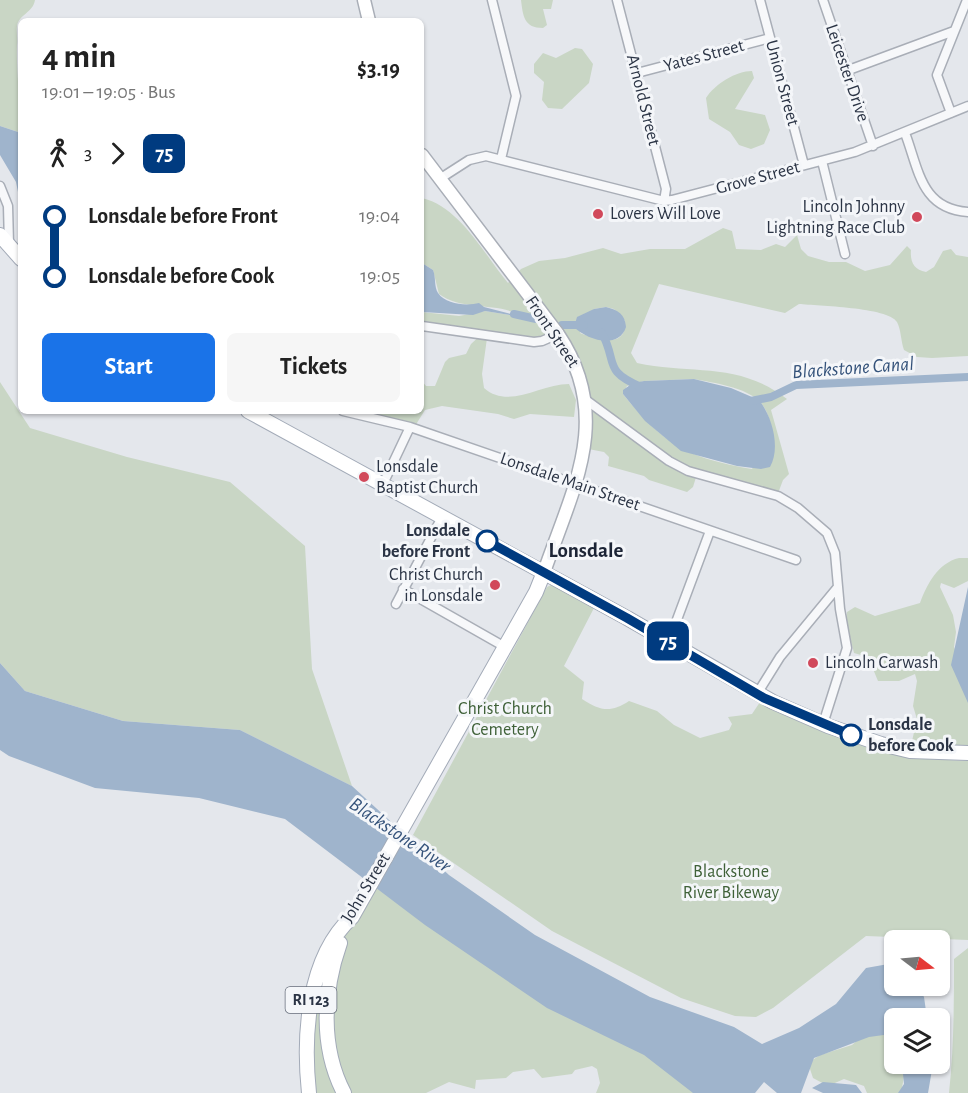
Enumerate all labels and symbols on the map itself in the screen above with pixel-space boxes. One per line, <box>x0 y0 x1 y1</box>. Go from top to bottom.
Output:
street label: Leicester Drive <box>822 22 872 124</box>
street label: Yates Street <box>662 37 746 75</box>
street label: Union Street <box>762 38 802 128</box>
street label: Arnold Street <box>623 53 663 148</box>
street label: Grove Street <box>714 158 802 198</box>
place label: Lincoln Johnny Lightning Race Club <box>766 198 905 237</box>
place label: Lovers Will Love <box>610 205 721 223</box>
marker: Lovers Will Love <box>591 207 605 221</box>
marker: Lincoln Johnny Lightning Race Club <box>910 210 924 224</box>
street label: Front Street <box>522 293 583 371</box>
water label: Blackstone Canal <box>791 354 915 382</box>
street label: Lonsdale Main Street <box>498 450 642 514</box>
place label: Lonsdale Baptist Church <box>376 458 478 497</box>
marker: Lonsdale Baptist Church <box>357 470 371 484</box>
place label: Lonsdale before Front <box>382 522 470 561</box>
marker: Lonsdale before Front <box>476 530 498 552</box>
district label: Lonsdale <box>549 540 624 561</box>
place label: Christ Church in Lonsdale <box>389 566 483 605</box>
marker: Christ Church in Lonsdale <box>488 578 502 592</box>
line badge: 75 <box>641 622 695 660</box>
place label: Lincoln Carwash <box>825 654 938 672</box>
marker: Lincoln Carwash <box>806 656 820 670</box>
park label: Christ Church Cemetery <box>458 700 552 739</box>
place label: Lonsdale before Cook <box>868 716 954 755</box>
marker: Lonsdale before Cook <box>840 724 862 746</box>
water label: Blackstone River <box>346 794 455 876</box>
street label: John Street <box>338 850 394 926</box>
park label: Blackstone River Bikeway <box>683 863 780 902</box>
north arrow <box>884 930 950 996</box>
road number: RI 123 <box>286 987 336 1013</box>

